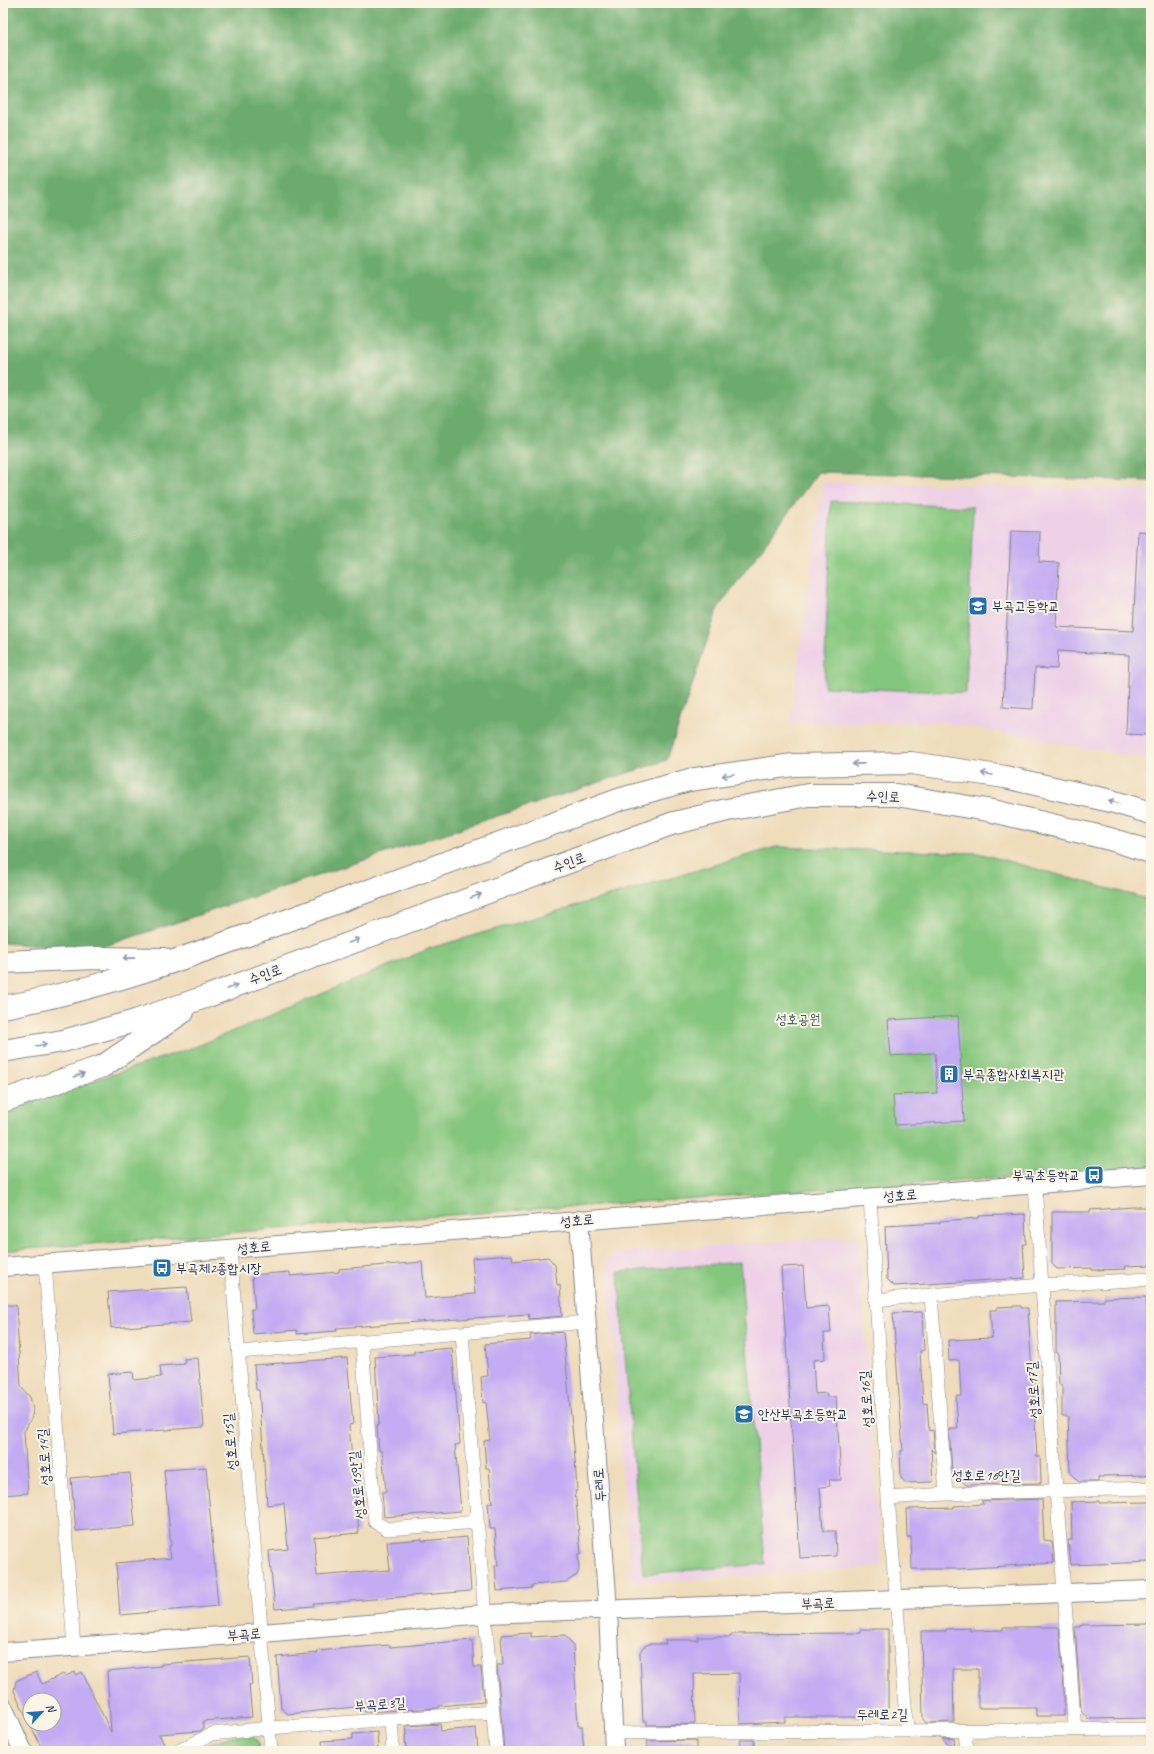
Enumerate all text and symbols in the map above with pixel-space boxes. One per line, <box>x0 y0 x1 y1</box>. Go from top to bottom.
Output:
school or university icon: 부곡고등학교 <box>967 595 989 617</box>
place label: 부곡고등학교 <box>992 598 1060 615</box>
one-way arrow <box>852 760 865 768</box>
one-way arrow <box>981 770 994 778</box>
one-way arrow <box>722 771 735 779</box>
street label: 수인로 <box>866 787 900 806</box>
one-way arrow <box>1107 798 1120 805</box>
street label: 수인로 <box>550 849 588 876</box>
one-way arrow <box>470 892 482 900</box>
one-way arrow <box>348 937 360 945</box>
one-way arrow <box>123 954 136 962</box>
street label: 수인로 <box>246 961 284 988</box>
one-way arrow <box>226 982 238 990</box>
park label: 성호공원 <box>775 1011 821 1028</box>
one-way arrow <box>35 1041 48 1049</box>
building icon: 부곡종합사회복지관 <box>938 1063 960 1085</box>
place label: 부곡종합사회복지관 <box>963 1066 1064 1083</box>
one-way arrow <box>73 1070 85 1078</box>
bus stop icon: 부곡초등학교 <box>1083 1164 1105 1186</box>
place label: 부곡초등학교 <box>1012 1167 1080 1184</box>
street label: 성호로 <box>883 1186 917 1205</box>
street label: 성호로 <box>559 1211 595 1230</box>
street label: 성호로 <box>236 1238 272 1257</box>
bus stop icon: 부곡제2종합시장 <box>151 1257 173 1279</box>
place label: 부곡제2종합시장 <box>176 1260 262 1277</box>
street label: 성호로17길 <box>1023 1360 1044 1419</box>
street label: 성호로16길 <box>856 1369 877 1428</box>
school or university icon: 안산부곡초등학교 <box>733 1403 755 1425</box>
place label: 안산부곡초등학교 <box>758 1406 848 1423</box>
street label: 성호로15길 <box>219 1412 241 1471</box>
street label: 성호로14길 <box>34 1427 55 1486</box>
street label: 성호로15안길 <box>345 1449 370 1520</box>
street label: 성호로16안길 <box>952 1467 1021 1484</box>
street label: 두레로 <box>590 1468 609 1502</box>
street label: 부곡로 <box>801 1594 835 1613</box>
street label: 부곡로 <box>227 1625 261 1644</box>
north arrow <box>22 1692 62 1732</box>
street label: 부곡로3길 <box>354 1694 407 1715</box>
text: N <box>43 1701 60 1716</box>
street label: 두레로2길 <box>856 1706 908 1723</box>

